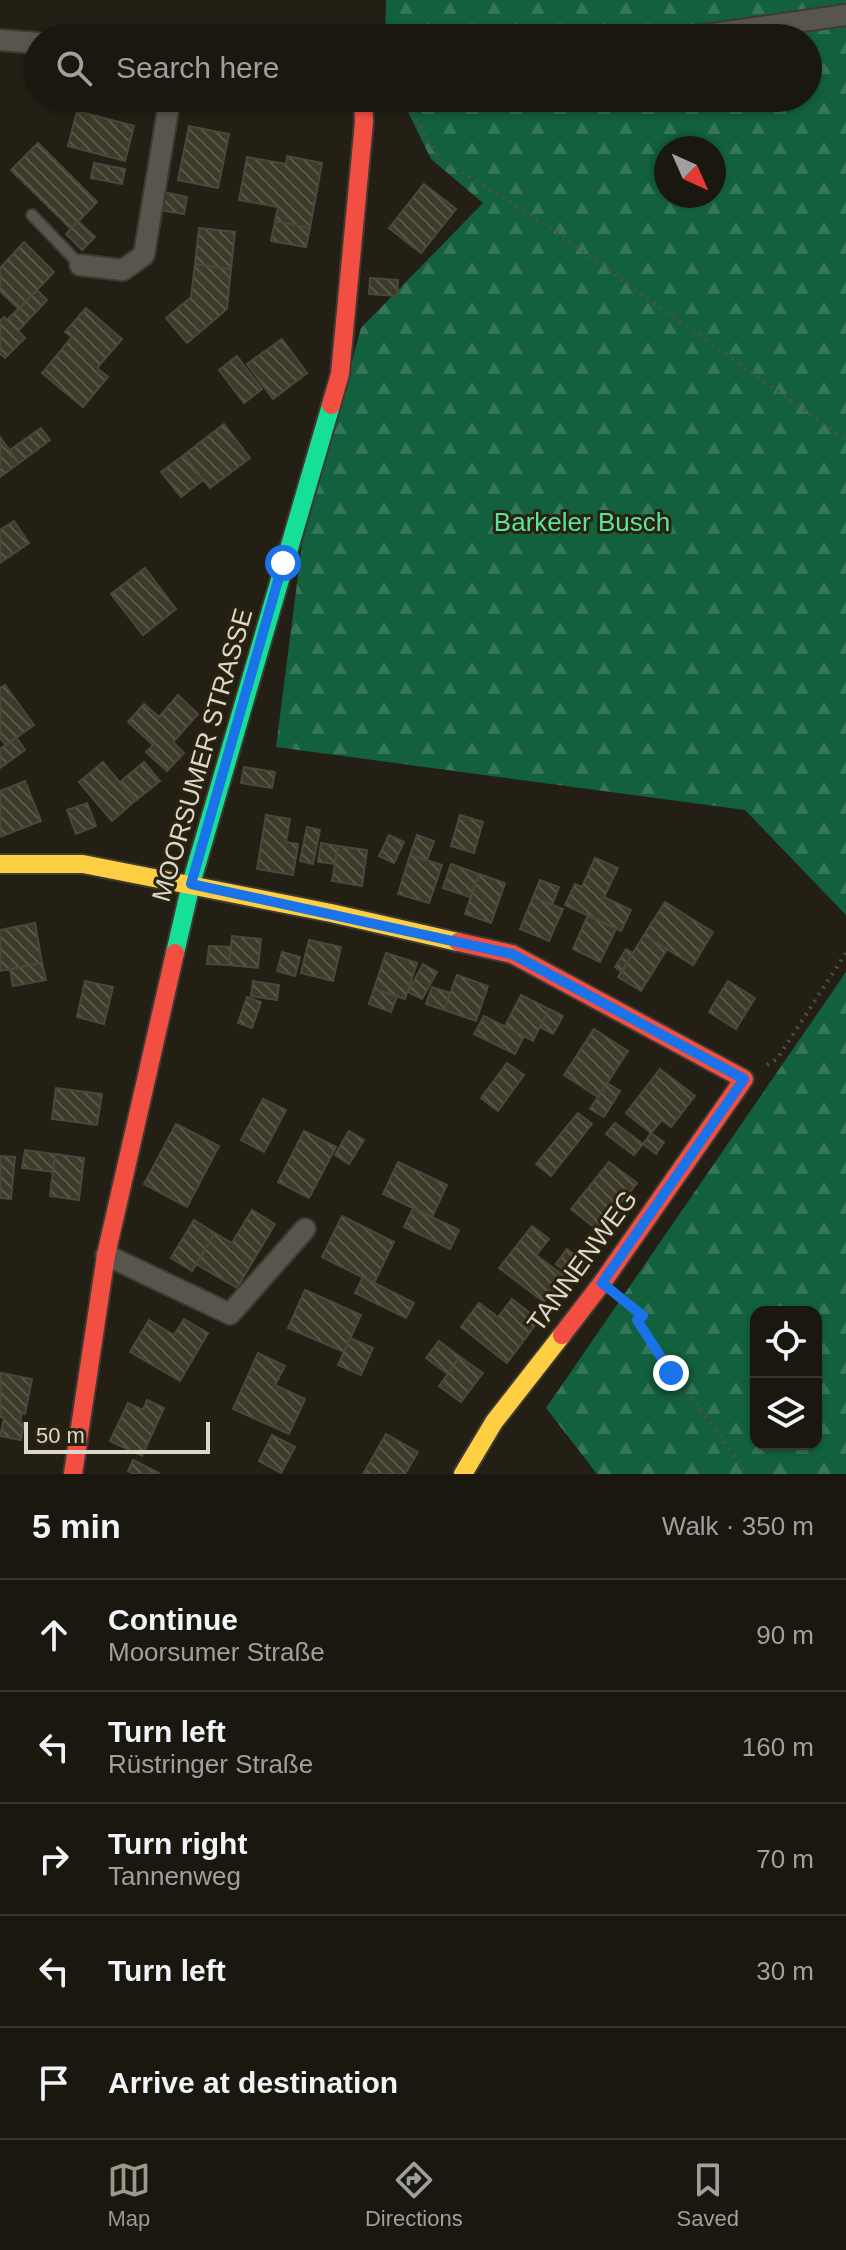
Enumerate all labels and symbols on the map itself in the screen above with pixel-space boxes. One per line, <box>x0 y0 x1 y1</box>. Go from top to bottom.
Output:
north arrow <box>654 136 726 208</box>
park label: Barkeler Busch <box>494 507 670 537</box>
route start <box>265 545 301 581</box>
street label: MOORSUMER STRASSE <box>146 605 258 905</box>
street label: TANNENWEG <box>521 1185 643 1337</box>
route end <box>653 1355 689 1391</box>
scale bar <box>24 1418 210 1454</box>

